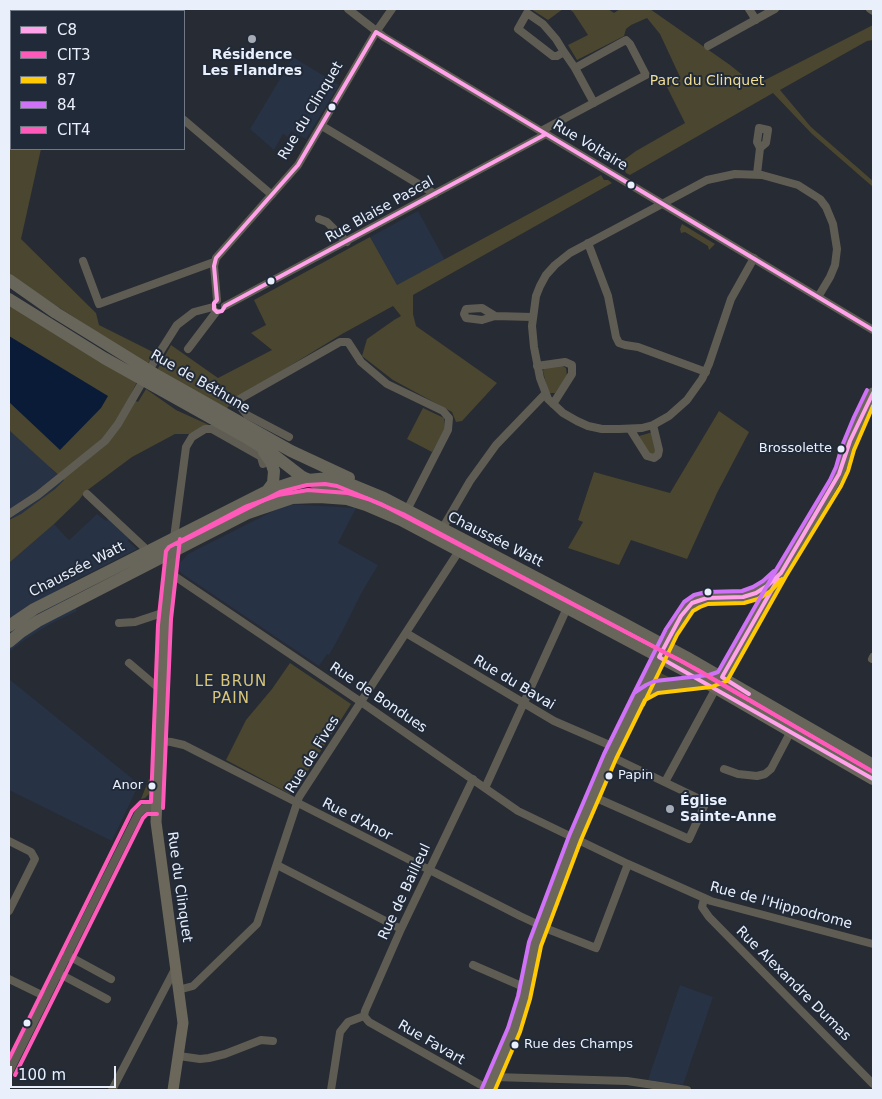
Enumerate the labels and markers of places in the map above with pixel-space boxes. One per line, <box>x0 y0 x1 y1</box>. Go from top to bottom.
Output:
marker: Résidence Les Flandres <box>246 33 258 45</box>
place label: Résidence Les Flandres <box>202 47 302 80</box>
unlabelled marker <box>327 102 337 112</box>
unlabelled marker <box>626 180 636 190</box>
unlabelled marker <box>266 276 276 286</box>
place label: Brossolette <box>759 441 832 457</box>
marker: Brossolette <box>836 444 846 454</box>
unlabelled marker <box>703 587 713 597</box>
place label: Papin <box>618 768 653 784</box>
marker: Papin <box>604 771 614 781</box>
place label: Anor <box>113 778 143 794</box>
marker: Anor <box>147 781 157 791</box>
place label: Église Sainte-Anne <box>680 793 777 826</box>
marker: Église Sainte-Anne <box>664 803 676 815</box>
unlabelled marker <box>22 1018 32 1028</box>
place label: Rue des Champs <box>524 1037 633 1053</box>
marker: Rue des Champs <box>510 1040 520 1050</box>

